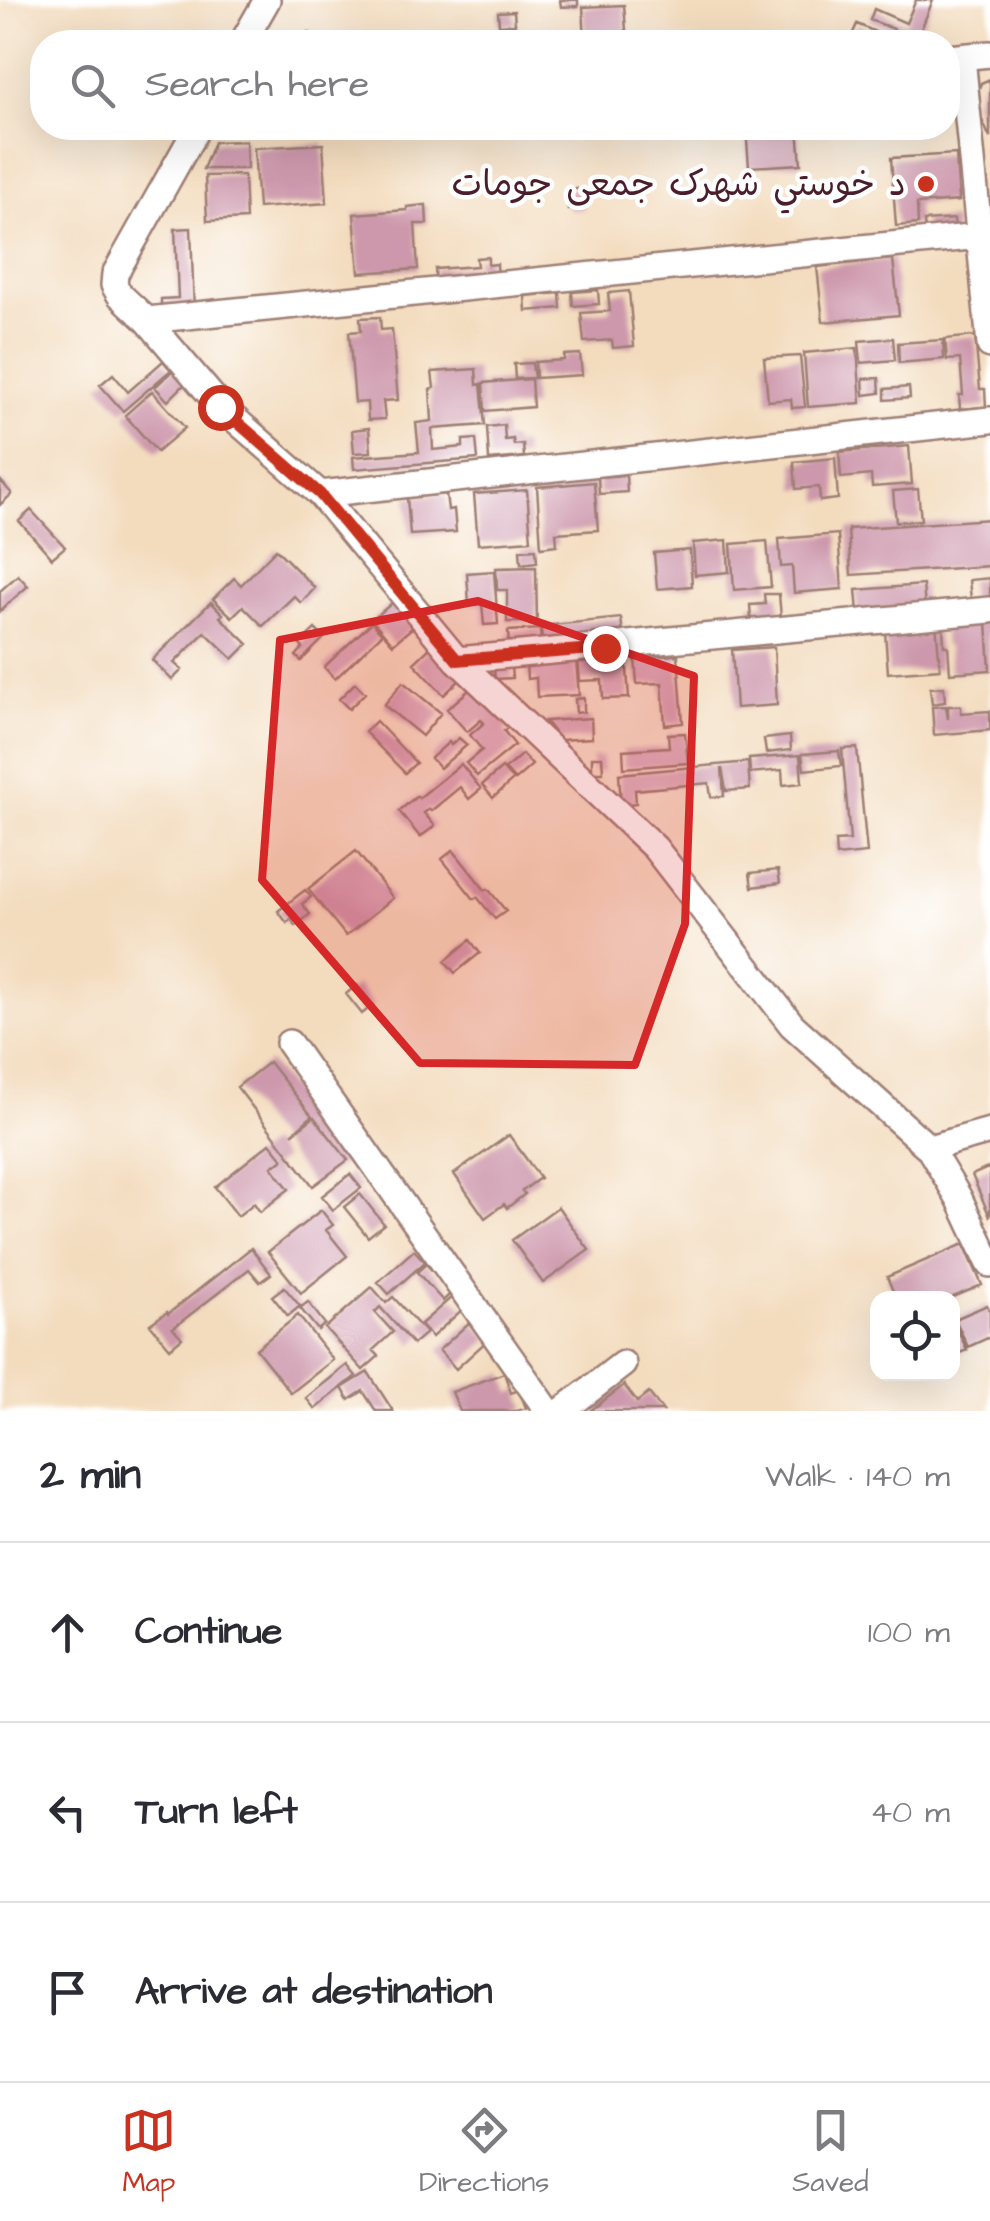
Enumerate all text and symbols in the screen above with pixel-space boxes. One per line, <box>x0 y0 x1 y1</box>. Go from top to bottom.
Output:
search box <box>30 30 960 140</box>
icon: search <box>65 58 120 113</box>
text: Search here <box>145 59 369 111</box>
place label: د خوستي شهرک جمعی جومات <box>451 160 906 214</box>
marker: د خوستي شهرک جمعی جومات <box>915 173 937 195</box>
route start <box>198 385 244 431</box>
route end <box>583 626 629 672</box>
map controls <box>870 1291 960 1381</box>
button: locate <box>870 1291 960 1381</box>
text: 2 min <box>40 1447 141 1505</box>
text: Walk · 140 m <box>765 1454 950 1499</box>
icon: ahead <box>40 1605 95 1660</box>
text: Continue <box>135 1606 282 1658</box>
text: 100 m <box>868 1610 950 1655</box>
icon: left <box>40 1785 95 1840</box>
text: Turn left <box>135 1786 298 1838</box>
text: 40 m <box>870 1790 950 1835</box>
icon: arrive <box>40 1965 95 2020</box>
text: Arrive at destination <box>135 1966 492 2018</box>
tab: Map <box>121 2103 176 2202</box>
tab: Directions <box>419 2103 549 2202</box>
tab: Saved <box>792 2103 869 2202</box>

